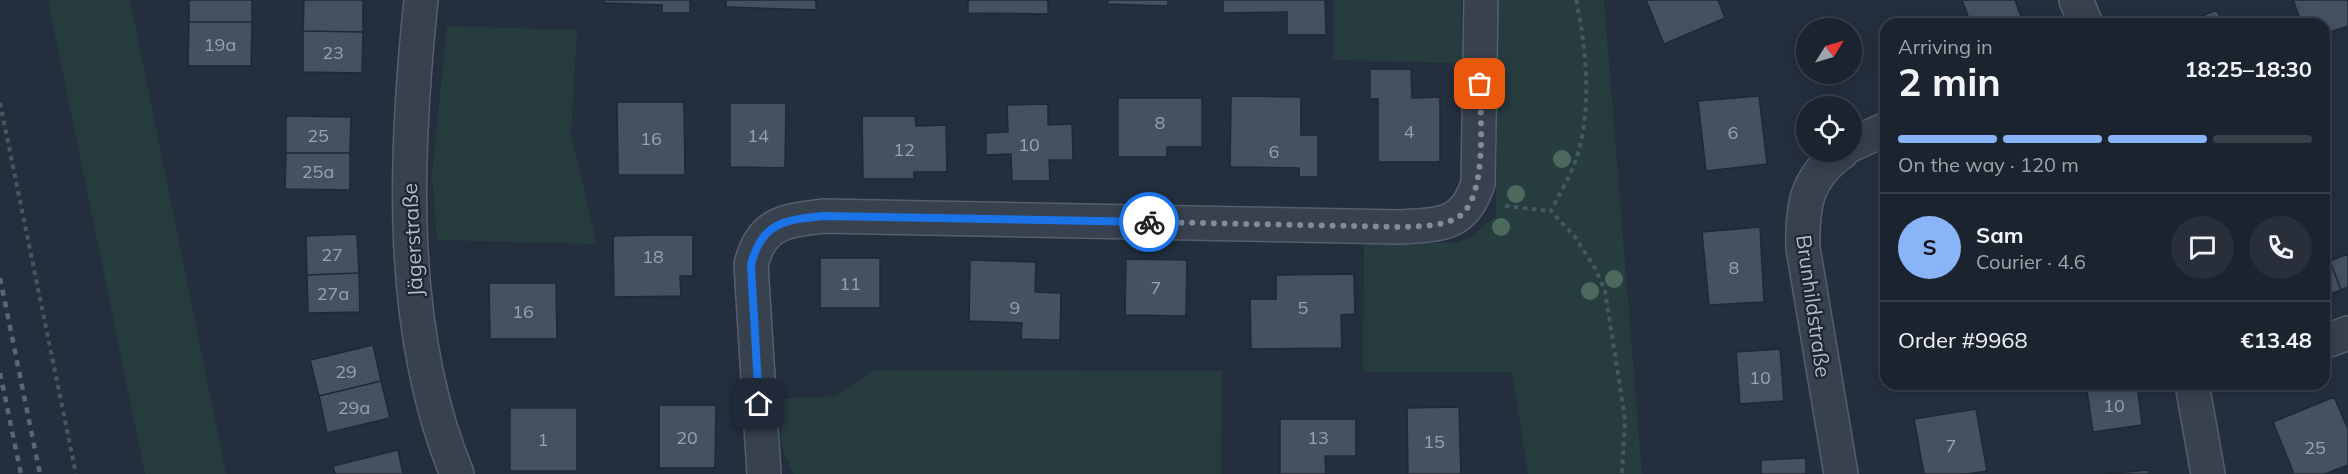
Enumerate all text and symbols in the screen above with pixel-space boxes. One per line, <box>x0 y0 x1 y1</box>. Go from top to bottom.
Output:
north arrow <box>1796 18 1862 84</box>
map controls <box>1796 18 1862 162</box>
house number: 19a <box>204 33 236 56</box>
text: Arriving in <box>1898 34 1993 59</box>
house number: 23 <box>322 41 344 64</box>
text: 18:25–18:30 <box>2184 55 2312 83</box>
text: 2 min <box>1898 57 2001 106</box>
pin <box>1454 58 1505 109</box>
icon: bag <box>1463 67 1496 100</box>
button: locate <box>1796 96 1862 162</box>
house number: 8 <box>1155 111 1165 134</box>
house number: 4 <box>1404 120 1415 143</box>
house number: 6 <box>1728 121 1738 144</box>
house number: 25 <box>307 124 329 147</box>
house number: 14 <box>747 124 769 147</box>
house number: 16 <box>640 127 662 150</box>
house number: 10 <box>1018 133 1040 156</box>
house number: 12 <box>893 138 915 161</box>
house number: 6 <box>1269 140 1279 163</box>
text: On the way · 120 m <box>1898 152 2079 177</box>
house number: 25a <box>302 160 334 183</box>
street label: Jägerstraße <box>396 183 428 297</box>
courier <box>1119 192 1179 252</box>
icon: bike <box>1133 206 1166 239</box>
button: chat <box>2171 216 2234 279</box>
button: phone <box>2249 216 2312 279</box>
text: Sam <box>1976 221 2024 249</box>
street label: Brunhildstraße <box>1791 233 1837 379</box>
text: S <box>1922 233 1937 261</box>
house number: 27 <box>321 243 343 266</box>
house number: 18 <box>642 245 664 268</box>
text: Courier · 4.6 <box>1976 249 2086 274</box>
house number: 8 <box>1729 256 1739 279</box>
house number: 11 <box>839 272 861 295</box>
house number: 7 <box>1151 276 1161 299</box>
house number: 27a <box>317 282 349 305</box>
house number: 9 <box>1010 296 1020 319</box>
house number: 5 <box>1298 296 1309 319</box>
house number: 16 <box>512 300 534 323</box>
text: Order #9968 <box>1898 326 2028 354</box>
text: €13.48 <box>2241 326 2312 354</box>
house number: 29 <box>335 360 357 383</box>
house number: 10 <box>1749 366 1771 389</box>
pin <box>733 378 784 429</box>
icon: home <box>742 387 775 420</box>
house number: 10 <box>2103 394 2125 417</box>
house number: 29a <box>338 396 370 419</box>
house number: 20 <box>676 426 698 449</box>
house number: 13 <box>1307 426 1329 449</box>
house number: 1 <box>538 428 548 451</box>
house number: 15 <box>1423 430 1445 453</box>
house number: 7 <box>1946 434 1956 457</box>
house number: 25 <box>2304 436 2326 459</box>

